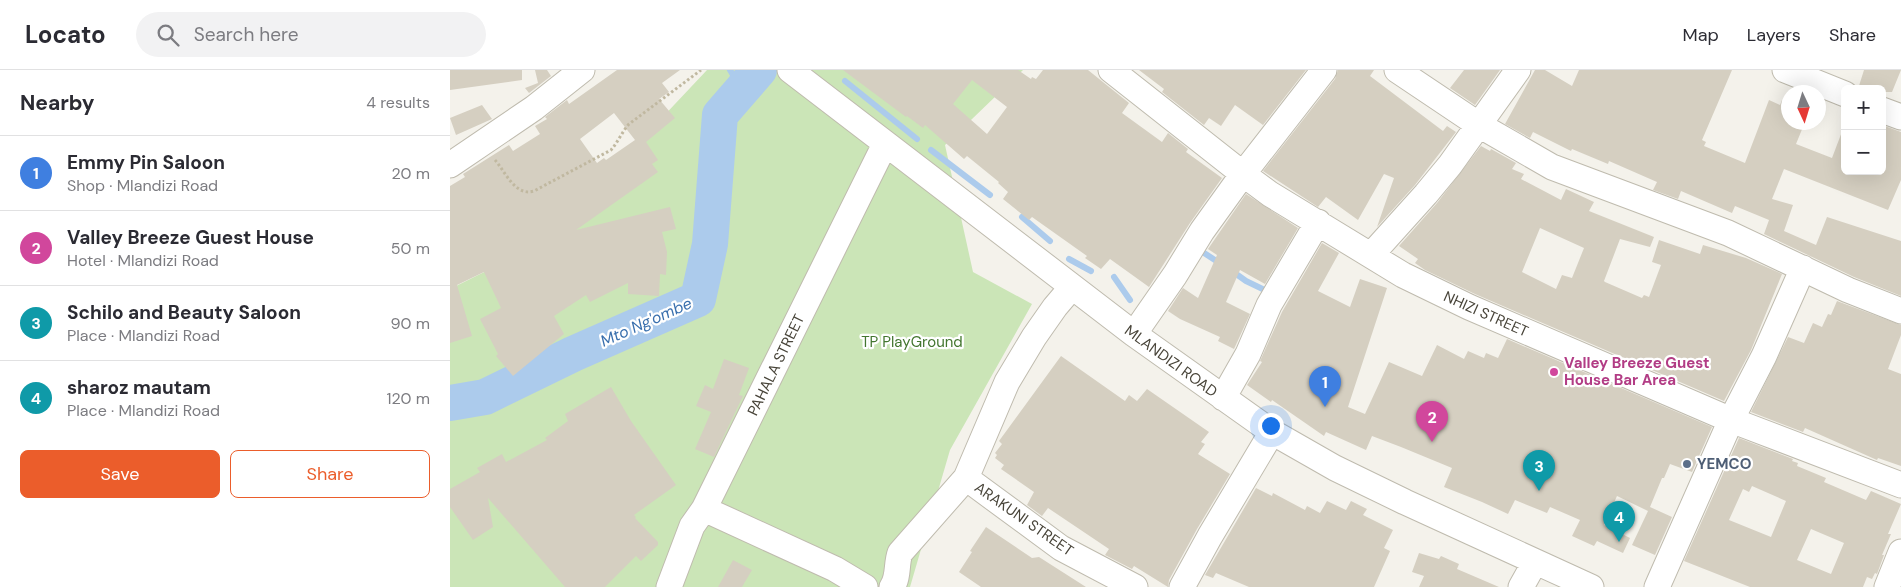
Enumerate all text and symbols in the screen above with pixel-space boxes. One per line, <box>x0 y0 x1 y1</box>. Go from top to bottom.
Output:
search box <box>136 12 486 57</box>
text: Locato <box>25 19 106 50</box>
icon: search <box>154 21 182 49</box>
text: Search here <box>194 22 299 47</box>
text: Map <box>1683 23 1719 47</box>
text: Layers <box>1747 23 1801 47</box>
text: Share <box>1829 23 1876 47</box>
north arrow <box>1781 85 1826 130</box>
map controls <box>1841 85 1886 175</box>
button: + <box>1841 85 1886 130</box>
text: Nearby <box>20 89 94 117</box>
text: 4 results <box>366 92 430 113</box>
button: − <box>1841 130 1886 175</box>
text: Emmy Pin Saloon <box>67 150 225 175</box>
text: 1 <box>33 163 39 184</box>
text: 20 m <box>391 163 430 184</box>
text: Shop · Mlandizi Road <box>67 175 218 196</box>
text: Valley Breeze Guest House <box>67 225 314 250</box>
text: 2 <box>31 238 41 259</box>
text: 50 m <box>391 238 430 259</box>
text: Hotel · Mlandizi Road <box>67 250 219 271</box>
street label: NHIZI STREET <box>1440 286 1532 342</box>
water label: Mto Ng'ombe <box>597 292 695 352</box>
text: Schilo and Beauty Saloon <box>67 300 301 325</box>
street label: PAHALA STREET <box>743 311 809 419</box>
text: 3 <box>31 313 41 334</box>
text: 90 m <box>390 313 430 334</box>
street label: MLANDIZI ROAD <box>1120 320 1222 402</box>
text: Place · Mlandizi Road <box>67 325 220 346</box>
park label: TP PlayGround <box>861 332 963 352</box>
place label: Valley Breeze Guest House Bar Area <box>1564 353 1709 390</box>
pin: 1 <box>1309 366 1341 407</box>
marker: Valley Breeze Guest House Bar Area <box>1548 366 1560 378</box>
text: sharoz mautam <box>67 375 211 400</box>
text: 4 <box>31 388 41 409</box>
text: 120 m <box>386 388 430 409</box>
text: Place · Mlandizi Road <box>67 400 220 421</box>
pin: 2 <box>1416 401 1448 442</box>
your location <box>1258 413 1284 439</box>
button: Save <box>20 450 220 498</box>
button: Share <box>230 450 430 498</box>
pin: 3 <box>1523 450 1555 491</box>
place label: YEMCO <box>1697 454 1752 474</box>
marker: YEMCO <box>1681 458 1693 470</box>
street label: ARAKUNI STREET <box>971 477 1077 561</box>
pin: 4 <box>1603 501 1635 542</box>

